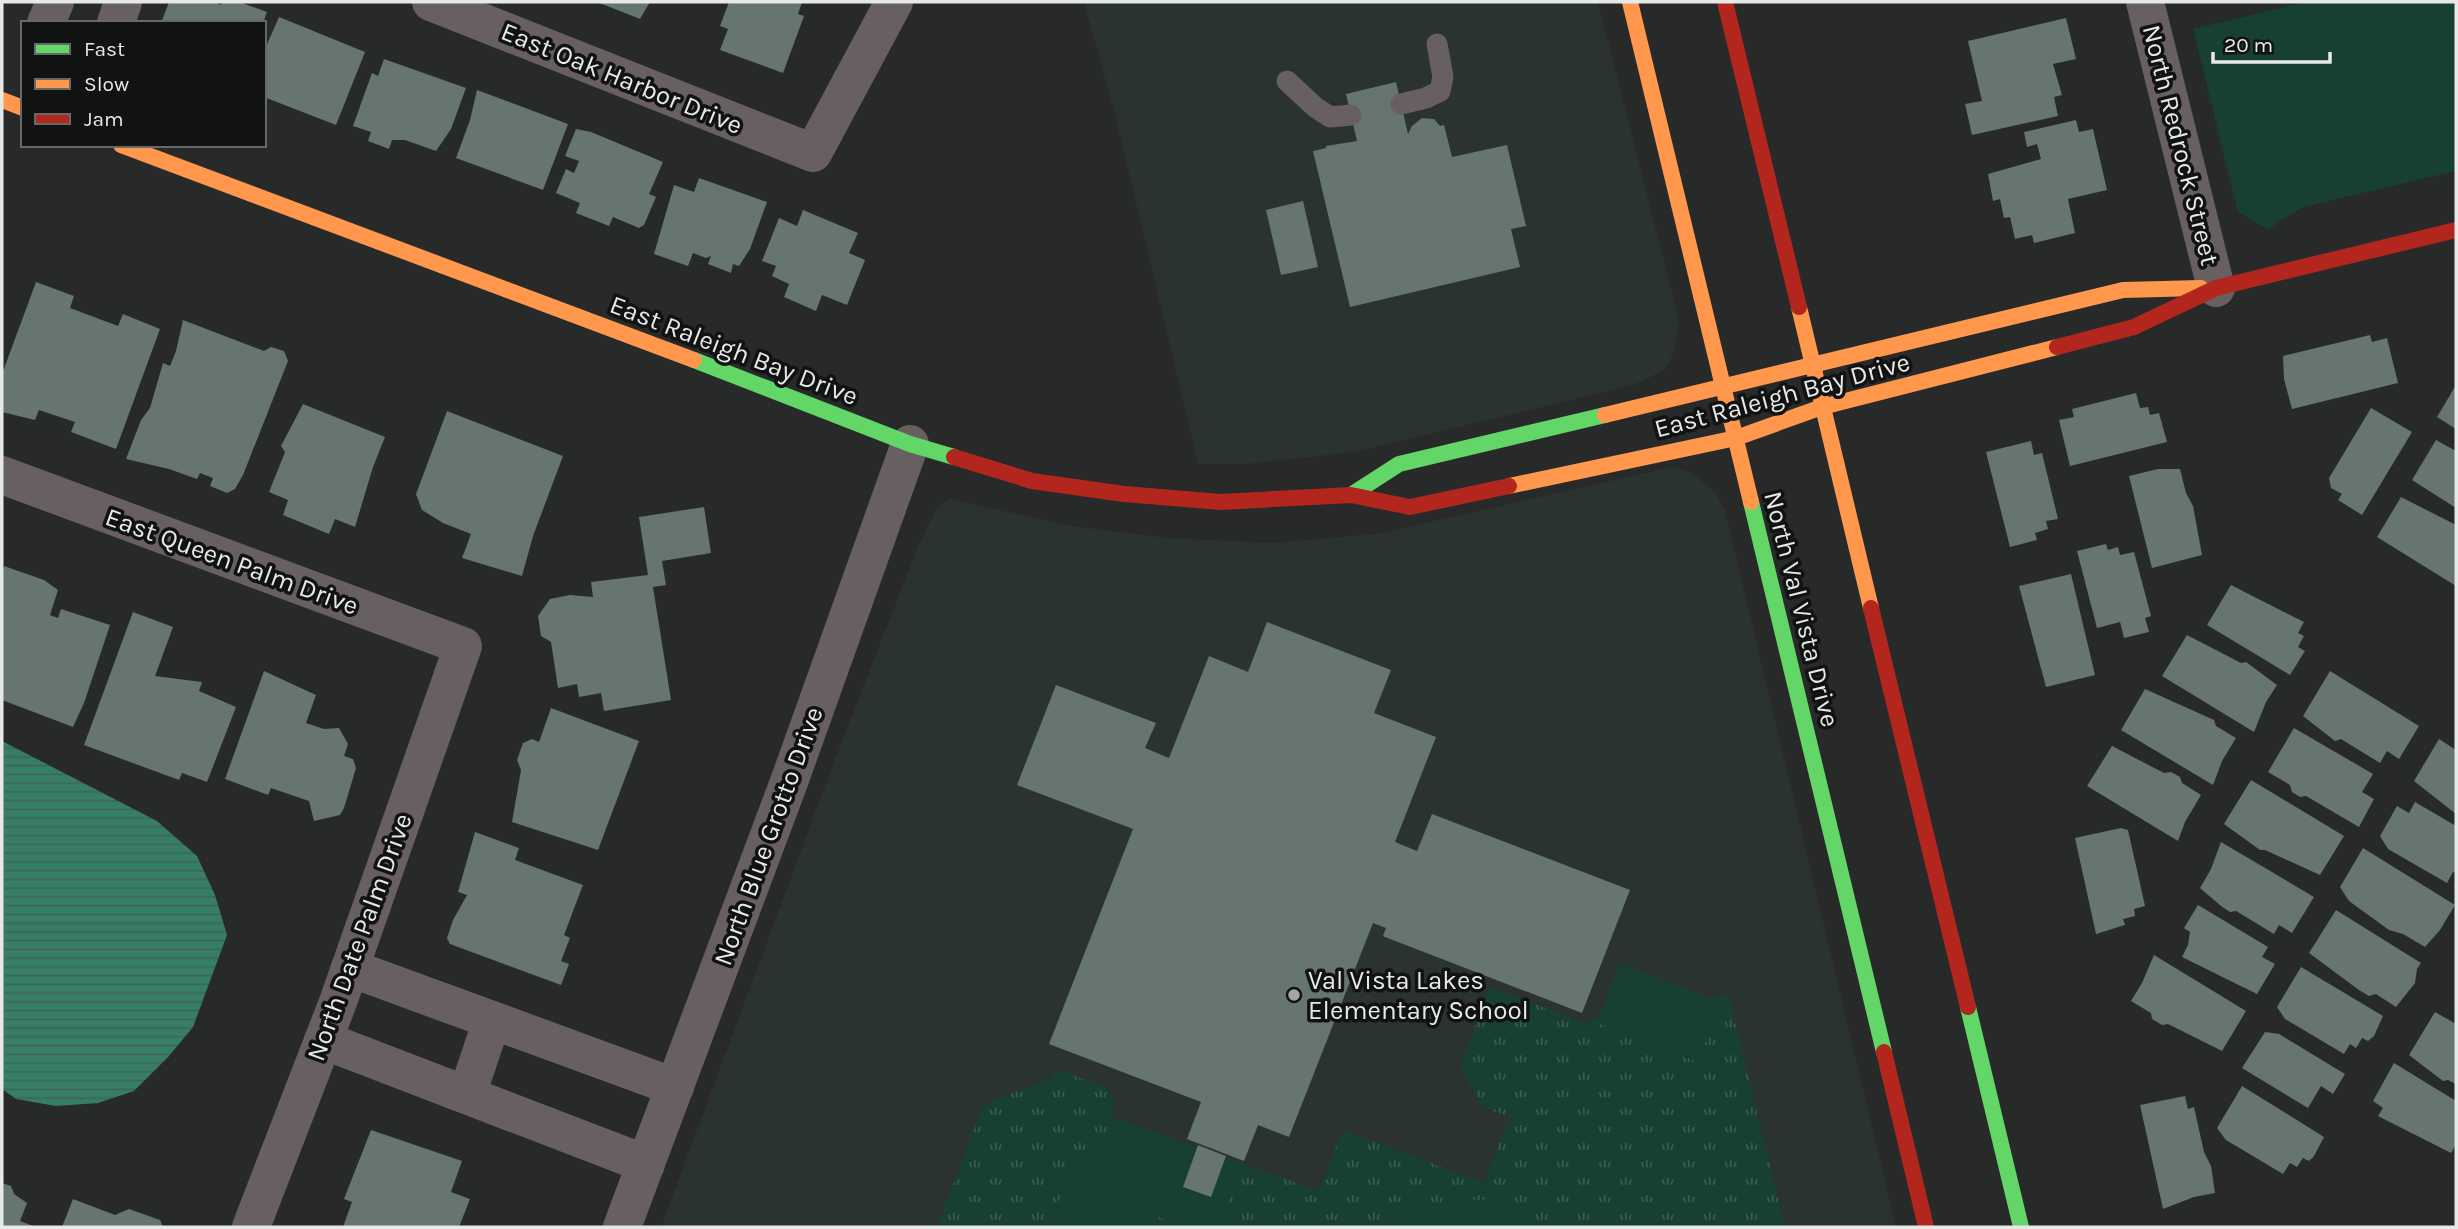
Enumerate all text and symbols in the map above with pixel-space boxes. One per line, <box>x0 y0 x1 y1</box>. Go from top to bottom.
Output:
street label: East Oak Harbor Drive <box>497 16 747 141</box>
legend <box>21 21 266 147</box>
scale bar <box>2213 21 2330 65</box>
street label: North Redrock Street <box>2136 22 2225 269</box>
text: 20 m <box>2224 33 2273 57</box>
text: Fast <box>84 37 125 61</box>
text: Slow <box>84 72 129 96</box>
text: Jam <box>84 107 124 131</box>
street label: East Raleigh Bay Drive <box>605 289 862 412</box>
street label: East Raleigh Bay Drive <box>1651 346 1913 445</box>
street label: North Val Vista Drive <box>1757 488 1846 730</box>
street label: East Queen Palm Drive <box>101 501 363 622</box>
street label: North Blue Grotto Drive <box>707 703 830 970</box>
street label: North Date Palm Drive <box>300 809 419 1065</box>
place label: Val Vista Lakes Elementary School <box>1308 965 1529 1026</box>
marker: Val Vista Lakes Elementary School <box>1286 987 1302 1003</box>

